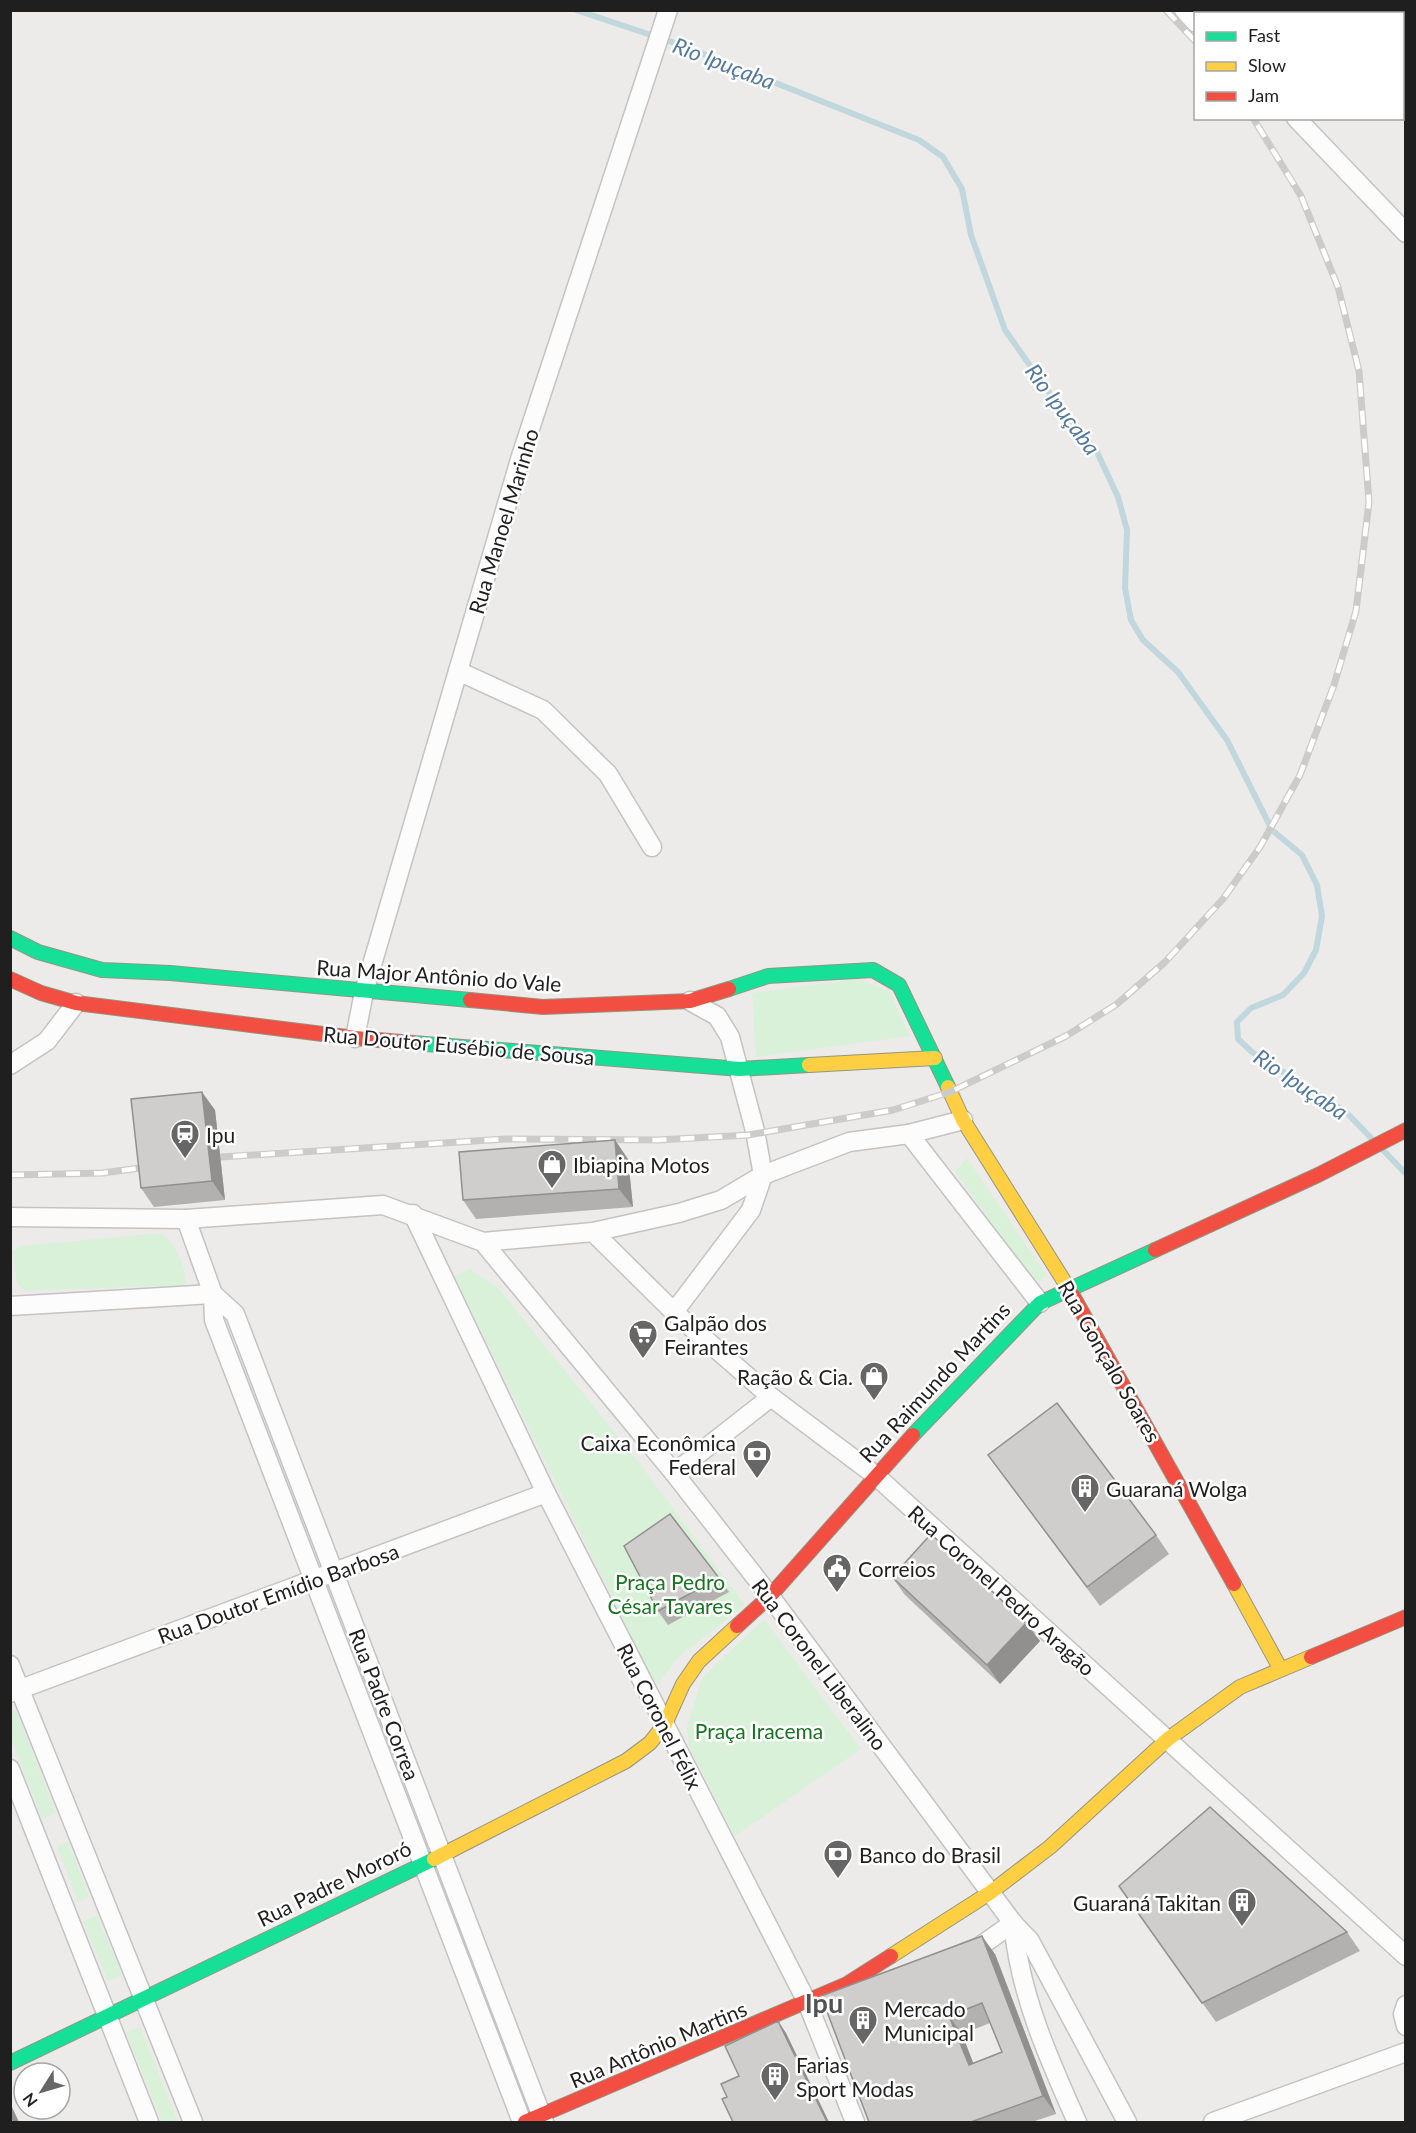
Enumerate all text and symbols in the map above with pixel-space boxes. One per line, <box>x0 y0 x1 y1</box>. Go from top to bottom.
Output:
legend <box>1194 12 1404 120</box>
text: Fast <box>1248 24 1281 46</box>
water label: Rio Ipuçaba <box>669 31 779 95</box>
text: Slow <box>1248 54 1286 76</box>
text: Jam <box>1248 84 1279 106</box>
water label: Rio Ipuçaba <box>1020 358 1106 460</box>
street label: Rua Manoel Marinho <box>463 425 543 617</box>
street label: Rua Major Antônio do Vale <box>316 954 562 996</box>
street label: Rua Doutor Eusébio de Sousa <box>322 1021 596 1069</box>
water label: Rio Ipuçaba <box>1249 1043 1353 1125</box>
station icon: Ipu <box>169 1118 201 1160</box>
place label: Ipu <box>206 1122 235 1147</box>
shop icon: Ibiapina Motos <box>536 1148 568 1190</box>
place label: Ibiapina Motos <box>573 1152 710 1177</box>
street label: Rua Gonçalo Soares <box>1053 1276 1167 1446</box>
street label: Rua Raimundo Martins <box>853 1297 1015 1467</box>
place label: Galpão dos Feirantes <box>664 1310 767 1359</box>
supermarket icon: Galpão dos Feirantes <box>627 1318 659 1360</box>
shop icon: Ração & Cia. <box>858 1360 890 1402</box>
place label: Ração & Cia. <box>737 1364 853 1389</box>
place label: Caixa Econômica Federal <box>580 1430 736 1479</box>
bank icon: Caixa Econômica Federal <box>741 1438 773 1480</box>
building icon: Guaraná Wolga <box>1069 1472 1101 1514</box>
place label: Guaraná Wolga <box>1106 1476 1247 1501</box>
street label: Rua Coronel Pedro Aragão <box>904 1500 1100 1680</box>
street label: Rua Doutor Emídio Barbosa <box>154 1538 402 1648</box>
public building icon: Correios <box>821 1552 853 1594</box>
place label: Correios <box>858 1556 936 1581</box>
park label: Praça Pedro César Tavares <box>607 1569 733 1618</box>
street label: Rua Coronel Liberalino <box>747 1573 893 1755</box>
street label: Rua Padre Correa <box>345 1625 425 1783</box>
street label: Rua Coronel Félix <box>612 1639 708 1794</box>
park label: Praça Iracema <box>695 1718 823 1743</box>
street label: Rua Padre Mororó <box>253 1835 415 1931</box>
bank icon: Banco do Brasil <box>822 1838 854 1880</box>
place label: Banco do Brasil <box>859 1842 1001 1867</box>
building icon: Guaraná Takitan <box>1226 1886 1258 1928</box>
place label: Guaraná Takitan <box>1073 1890 1221 1915</box>
district label: Ipu <box>805 1986 843 2019</box>
street label: Rua Antônio Martins <box>566 1995 750 2093</box>
place label: Mercado Municipal <box>884 1996 974 2045</box>
building icon: Mercado Municipal <box>847 2004 879 2046</box>
place label: Farias Sport Modas <box>796 2052 914 2101</box>
building icon: Farias Sport Modas <box>759 2060 791 2102</box>
north arrow <box>12 2061 72 2121</box>
text: N <box>18 2090 41 2111</box>

